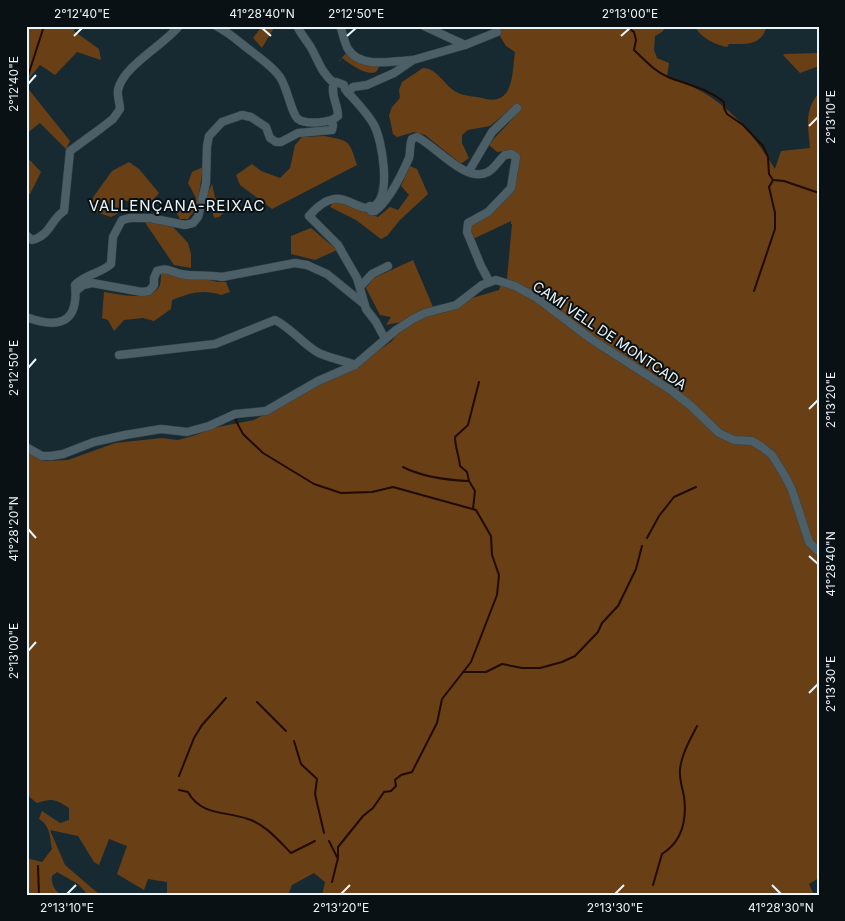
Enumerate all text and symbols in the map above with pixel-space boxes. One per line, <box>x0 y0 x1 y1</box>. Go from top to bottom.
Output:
text: 2°12'40"E <box>54 6 110 21</box>
text: 41°28'40"N <box>229 6 295 21</box>
text: 2°12'50"E <box>328 6 384 21</box>
text: 2°13'00"E <box>602 6 658 21</box>
text: 2°12'40"E <box>6 56 21 112</box>
text: 2°13'10"E <box>823 90 838 144</box>
district label: VALLENÇANA-REIXAC <box>89 196 265 215</box>
street label: CAMÍ VELL DE MONTCADA <box>530 277 690 393</box>
text: 2°12'50"E <box>6 340 21 396</box>
text: 2°13'20"E <box>823 372 838 428</box>
text: 41°28'20"N <box>6 496 21 562</box>
text: 41°28'40"N <box>823 531 838 597</box>
text: 2°13'00"E <box>6 623 21 679</box>
text: 2°13'30"E <box>823 656 838 712</box>
text: 2°13'10"E <box>40 900 94 915</box>
text: 2°13'20"E <box>313 900 369 915</box>
text: 2°13'30"E <box>587 900 643 915</box>
text: 41°28'30"N <box>748 900 814 915</box>

